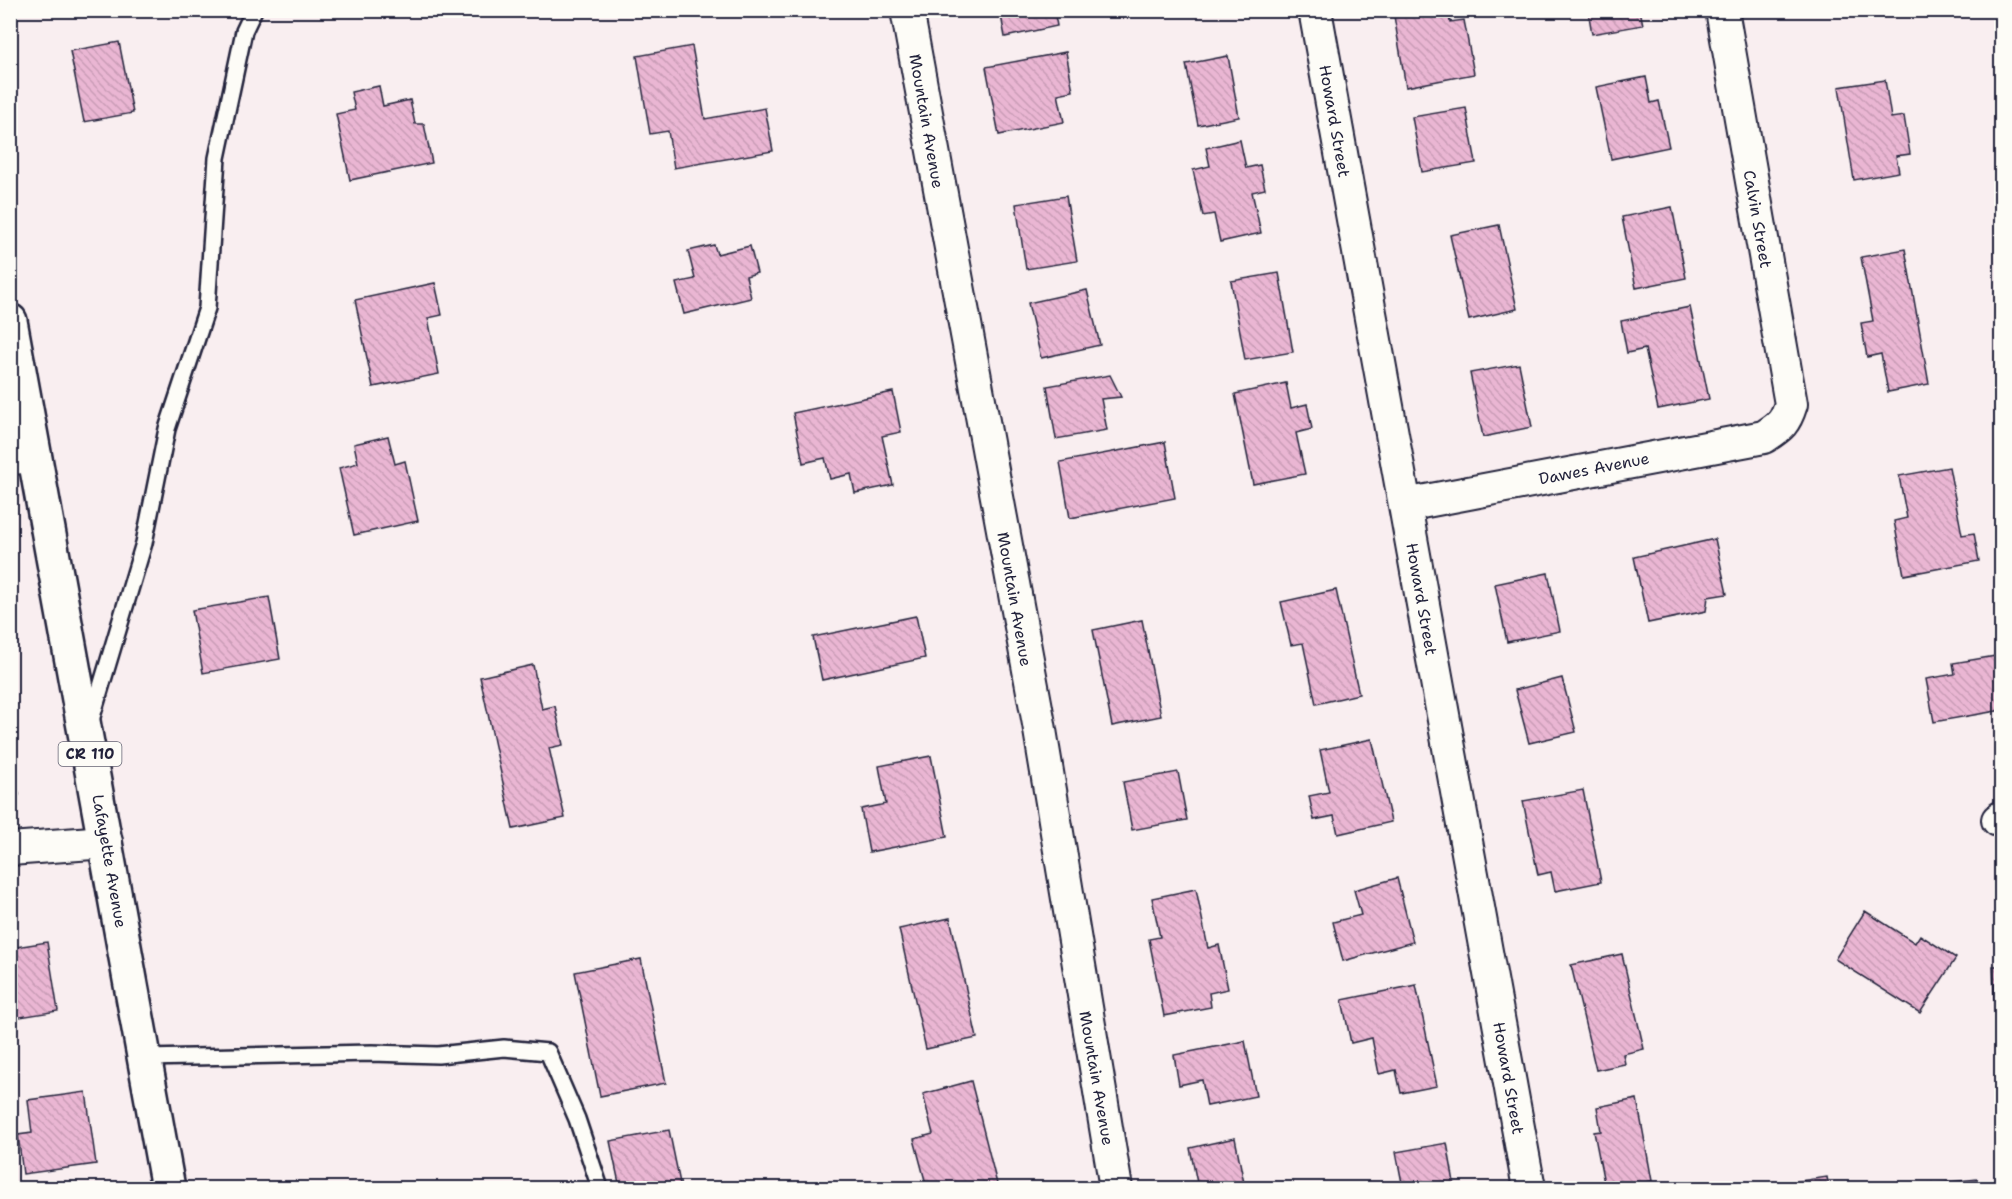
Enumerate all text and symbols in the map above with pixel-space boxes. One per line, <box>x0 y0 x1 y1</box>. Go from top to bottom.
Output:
street label: Mountain Avenue <box>904 52 949 190</box>
street label: Howard Street <box>1314 63 1355 179</box>
street label: Calvin Street <box>1739 168 1776 270</box>
street label: Dawes Avenue <box>1537 447 1651 489</box>
street label: Mountain Avenue <box>992 530 1037 668</box>
street label: Howard Street <box>1401 541 1442 657</box>
road number: CR 110 <box>58 742 122 766</box>
street label: Lafayette Avenue <box>87 793 132 929</box>
street label: Mountain Avenue <box>1074 1009 1119 1147</box>
street label: Howard Street <box>1488 1020 1529 1136</box>

